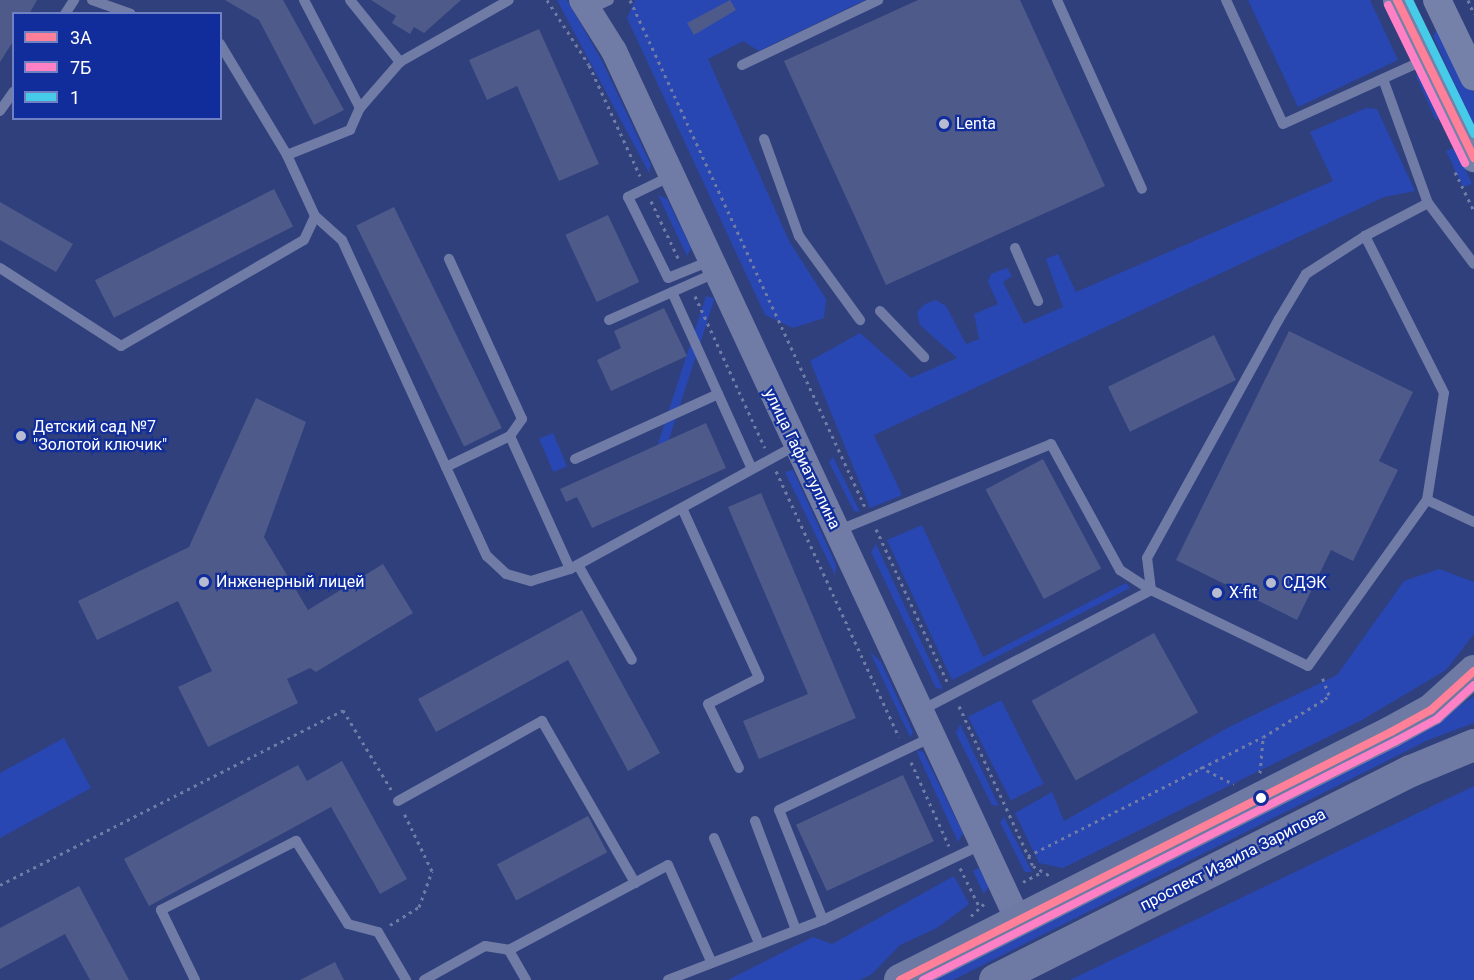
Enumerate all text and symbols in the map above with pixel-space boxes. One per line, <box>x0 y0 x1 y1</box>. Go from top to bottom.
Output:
legend <box>12 12 222 120</box>
text: 3А <box>70 27 92 48</box>
text: 7Б <box>70 57 91 78</box>
text: 1 <box>70 87 80 108</box>
place label: Lenta <box>956 114 996 134</box>
marker: Lenta <box>937 117 951 131</box>
street label: улица Гафиатуллина <box>760 386 844 532</box>
place label: Детский сад №7 "Золотой ключик" <box>33 417 167 455</box>
marker: Детский сад №7 "Золотой ключик" <box>14 429 28 443</box>
place label: Инженерный лицей <box>216 572 364 592</box>
place label: СДЭК <box>1283 573 1327 593</box>
marker: Инженерный лицей <box>197 575 211 589</box>
marker: СДЭК <box>1264 576 1278 590</box>
place label: X-fit <box>1229 583 1257 603</box>
marker: X-fit <box>1210 586 1224 600</box>
unlabelled marker <box>1255 792 1267 804</box>
street label: проспект Изаила Зарипова <box>1137 805 1329 915</box>

